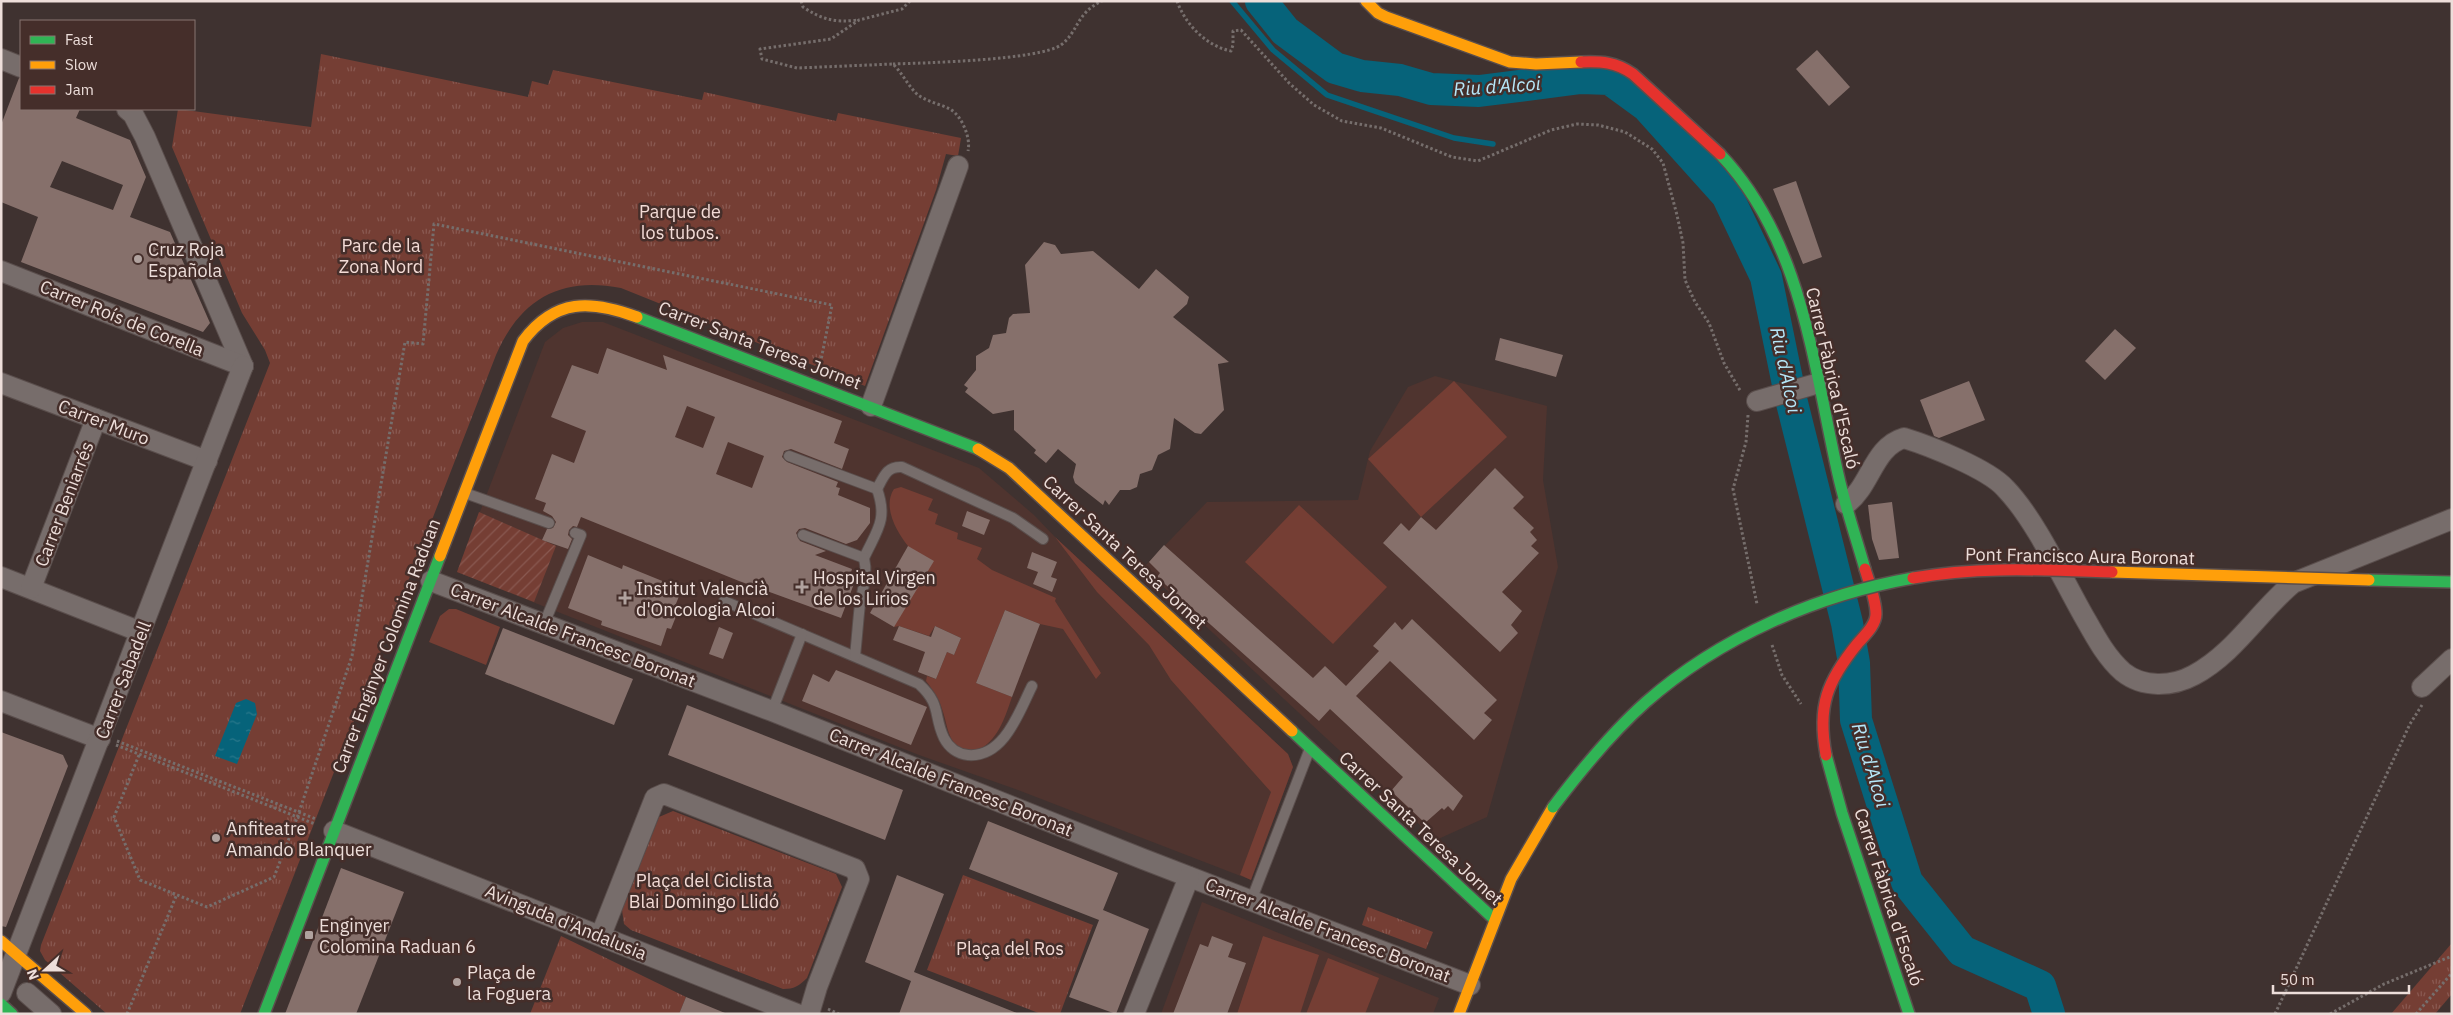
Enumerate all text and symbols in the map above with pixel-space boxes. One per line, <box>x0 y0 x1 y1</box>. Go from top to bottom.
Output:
legend <box>20 20 195 110</box>
text: Fast <box>65 30 93 49</box>
text: Slow <box>65 55 98 74</box>
water label: Riu d'Alcoi <box>1453 71 1542 101</box>
text: Jam <box>65 80 94 99</box>
park label: Parque de los tubos. <box>639 200 721 244</box>
park label: Parc de la Zona Nord <box>339 234 423 278</box>
place label: Cruz Roja Española <box>148 238 224 282</box>
marker: Cruz Roja Española <box>132 253 144 265</box>
street label: Carrer Roís de Corella <box>37 275 208 362</box>
street label: Carrer Fàbrica d'Escaló <box>1801 285 1865 471</box>
street label: Carrer Santa Teresa Jornet <box>655 296 865 394</box>
water label: Riu d'Alcoi <box>1765 325 1807 416</box>
street label: Carrer Muro <box>55 394 153 450</box>
street label: Carrer Beniarrés <box>30 438 98 570</box>
street label: Carrer Santa Teresa Jornet <box>1038 470 1212 634</box>
street label: Carrer Enginyer Colomina Raduan <box>327 515 445 777</box>
street label: Pont Francisco Aura Boronat <box>1965 542 2195 570</box>
place label: Hospital Virgen de los Lirios <box>813 566 936 610</box>
place label: Institut Valencià d'Oncologia Alcoi <box>636 577 775 621</box>
street label: Carrer Alcalde Francesc Boronat <box>447 578 699 692</box>
marker: Hospital Virgen de los Lirios <box>795 580 809 594</box>
marker: Institut Valencià d'Oncologia Alcoi <box>618 591 632 605</box>
street label: Carrer Sabadell <box>90 618 156 742</box>
water label: Riu d'Alcoi <box>1847 720 1896 811</box>
street label: Carrer Alcalde Francesc Boronat <box>826 722 1076 842</box>
street label: Carrer Santa Teresa Jornet <box>1334 746 1508 910</box>
street label: Carrer Fàbrica d'Escaló <box>1849 805 1929 989</box>
place label: Anfiteatre Amando Blanquer <box>226 817 372 861</box>
marker: Anfiteatre Amando Blanquer <box>210 832 222 844</box>
park label: Plaça del Ciclista Blai Domingo Llidó <box>629 869 779 913</box>
street label: Carrer Alcalde Francesc Boronat <box>1202 873 1454 987</box>
street label: Avinguda d'Andalusia <box>482 879 651 965</box>
place label: Enginyer Colomina Raduan 6 <box>319 914 476 958</box>
marker: Enginyer Colomina Raduan 6 <box>303 929 315 941</box>
park label: Plaça del Ros <box>956 937 1064 960</box>
north arrow <box>20 945 70 995</box>
place label: Plaça de la Foguera <box>467 961 552 1005</box>
scale bar <box>2273 962 2409 994</box>
text: N <box>23 967 43 983</box>
text: 50 m <box>2280 970 2315 989</box>
marker: Plaça de la Foguera <box>451 976 463 988</box>

